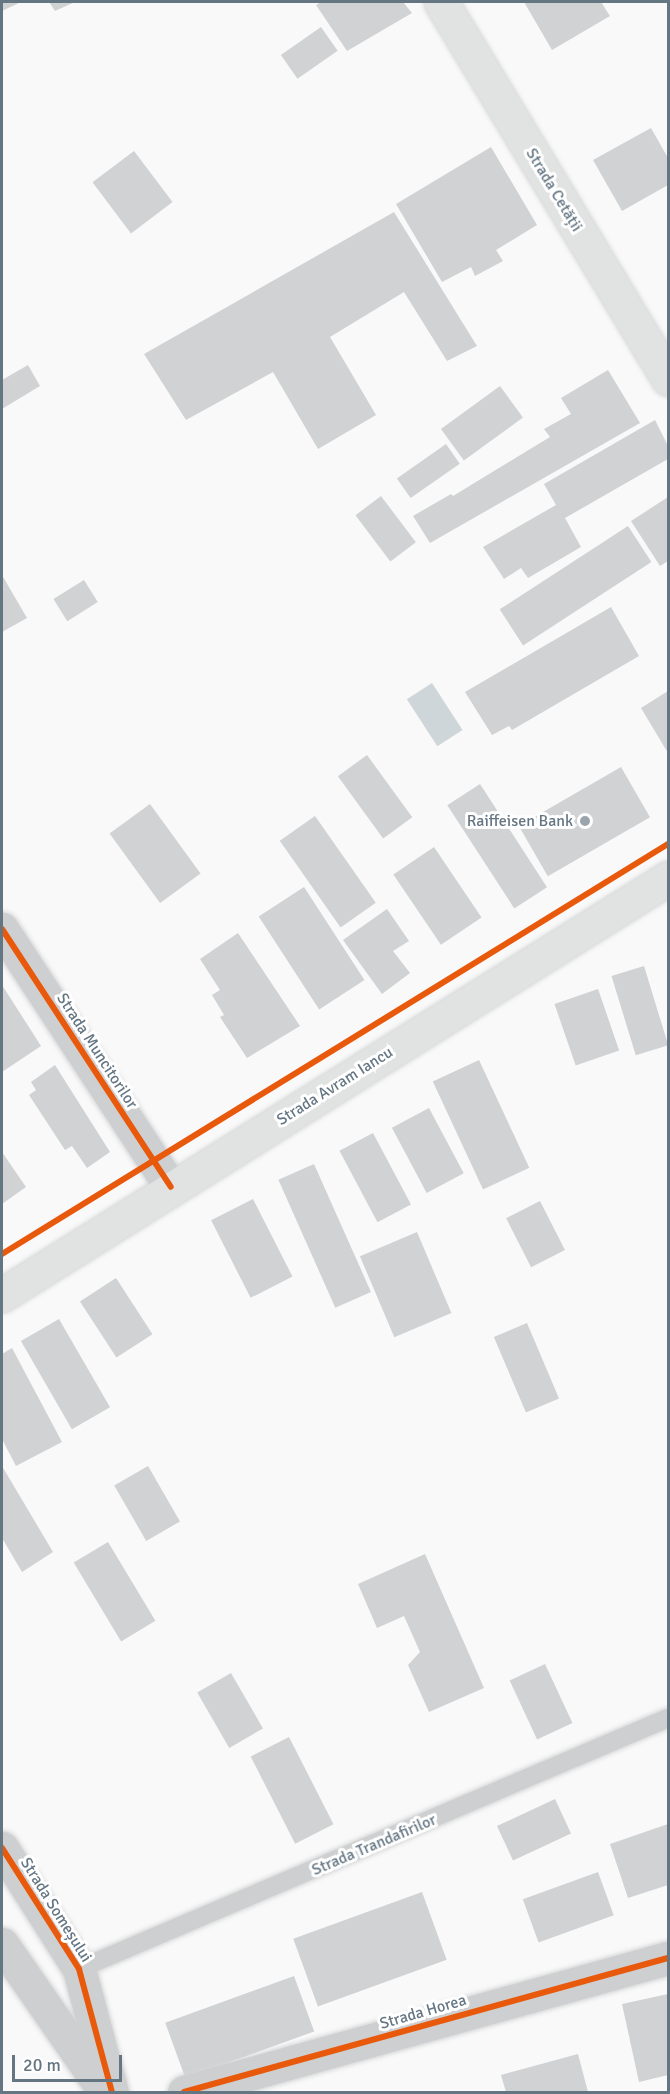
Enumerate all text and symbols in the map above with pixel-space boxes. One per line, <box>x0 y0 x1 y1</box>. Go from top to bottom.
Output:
street label: Strada Cetății <box>522 145 586 235</box>
place label: Raiffeisen Bank <box>467 811 573 831</box>
marker: Raiffeisen Bank <box>578 814 592 828</box>
street label: Strada Muncitorilor <box>53 990 141 1112</box>
street label: Strada Avram Iancu <box>273 1043 397 1129</box>
street label: Strada Trandafirilor <box>309 1810 439 1880</box>
street label: Strada Someșului <box>16 1854 96 1966</box>
street label: Strada Horea <box>377 1990 469 2034</box>
scale bar <box>15 2043 124 2081</box>
text: 20 m <box>23 2054 61 2076</box>

